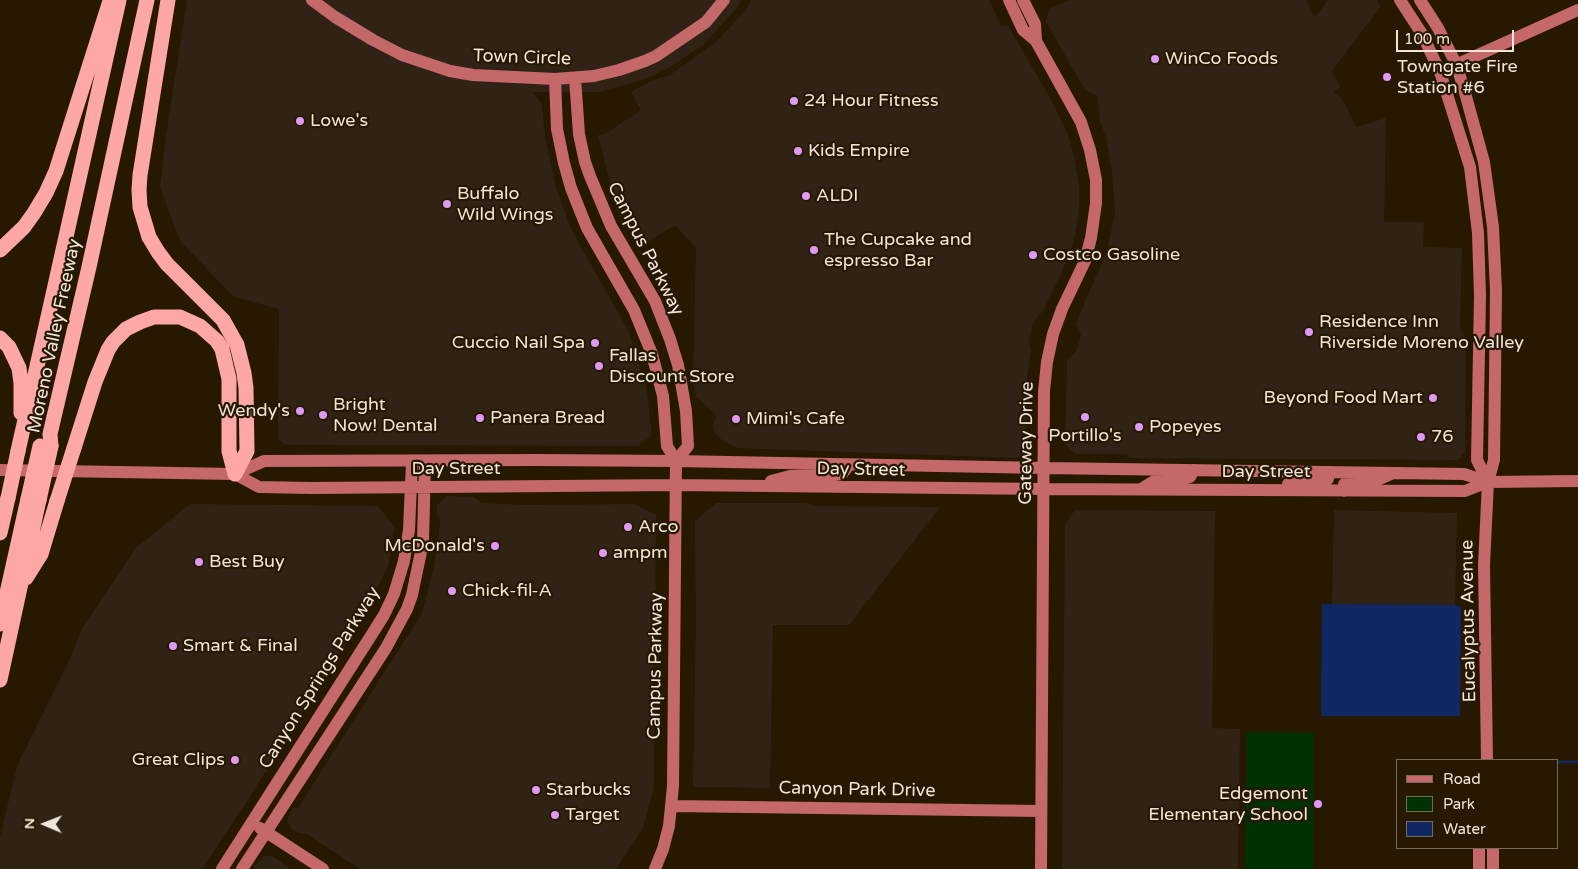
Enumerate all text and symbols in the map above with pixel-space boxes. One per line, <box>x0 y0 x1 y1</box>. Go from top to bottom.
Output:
scale bar <box>1398 20 1516 52</box>
text: 100 m <box>1404 30 1450 48</box>
street label: Town Circle <box>472 45 572 71</box>
place label: WinCo Foods <box>1165 48 1278 70</box>
marker: WinCo Foods <box>1149 53 1161 65</box>
place label: Towngate Fire Station #6 <box>1397 56 1518 98</box>
marker: Towngate Fire Station #6 <box>1381 71 1393 83</box>
place label: 24 Hour Fitness <box>804 90 939 112</box>
marker: 24 Hour Fitness <box>788 95 800 107</box>
place label: Lowe's <box>310 110 368 132</box>
marker: Lowe's <box>294 115 306 127</box>
place label: Kids Empire <box>808 140 910 162</box>
marker: Kids Empire <box>792 145 804 157</box>
street label: Campus Parkway <box>602 179 688 319</box>
place label: Buffalo Wild Wings <box>457 183 553 225</box>
place label: ALDI <box>816 185 858 207</box>
marker: ALDI <box>800 190 812 202</box>
marker: Buffalo Wild Wings <box>441 198 453 210</box>
place label: The Cupcake and espresso Bar <box>824 229 972 272</box>
street label: Moreno Valley Freeway <box>24 237 86 435</box>
marker: The Cupcake and espresso Bar <box>808 244 820 256</box>
place label: Costco Gasoline <box>1043 244 1180 266</box>
marker: Costco Gasoline <box>1027 249 1039 261</box>
place label: Residence Inn Riverside Moreno Valley <box>1319 311 1524 354</box>
marker: Residence Inn Riverside Moreno Valley <box>1303 326 1315 338</box>
place label: Cuccio Nail Spa <box>452 332 585 354</box>
marker: Cuccio Nail Spa <box>589 337 601 349</box>
place label: Fallas Discount Store <box>609 345 734 388</box>
marker: Fallas Discount Store <box>593 360 605 372</box>
street label: Gateway Drive <box>1015 381 1039 505</box>
place label: Beyond Food Mart <box>1264 387 1423 409</box>
marker: Beyond Food Mart <box>1427 392 1439 404</box>
place label: Bright Now! Dental <box>333 394 438 436</box>
place label: Wendy's <box>218 400 290 422</box>
marker: Wendy's <box>294 405 306 417</box>
place label: Panera Bread <box>490 407 605 429</box>
place label: Mimi's Cafe <box>746 408 845 430</box>
marker: Bright Now! Dental <box>317 409 329 421</box>
marker: Portillo's <box>1079 411 1091 423</box>
marker: Panera Bread <box>474 412 486 424</box>
marker: Mimi's Cafe <box>730 413 742 425</box>
place label: Popeyes <box>1149 416 1222 438</box>
marker: Popeyes <box>1133 421 1145 433</box>
place label: Portillo's <box>1048 425 1122 447</box>
place label: 76 <box>1431 426 1454 448</box>
marker: 76 <box>1415 431 1427 443</box>
street label: Day Street <box>411 458 501 480</box>
street label: Day Street <box>816 458 906 482</box>
street label: Day Street <box>1221 461 1311 483</box>
place label: Arco <box>638 516 678 538</box>
marker: Arco <box>622 521 634 533</box>
place label: McDonald's <box>385 535 485 557</box>
street label: Eucalyptus Avenue <box>1457 539 1481 703</box>
marker: McDonald's <box>489 540 501 552</box>
place label: ampm <box>613 542 668 564</box>
marker: ampm <box>597 547 609 559</box>
place label: Best Buy <box>209 551 285 573</box>
marker: Best Buy <box>193 556 205 568</box>
place label: Chick-fil-A <box>462 580 552 602</box>
street label: Canyon Springs Parkway <box>255 583 385 773</box>
marker: Chick-fil-A <box>446 585 458 597</box>
street label: Campus Parkway <box>644 592 668 740</box>
place label: Smart & Final <box>183 635 298 657</box>
marker: Smart & Final <box>167 640 179 652</box>
place label: Great Clips <box>132 749 225 771</box>
marker: Great Clips <box>229 754 241 766</box>
legend <box>1396 759 1558 849</box>
text: Road <box>1443 770 1481 788</box>
street label: Canyon Park Drive <box>778 778 936 802</box>
place label: Starbucks <box>546 779 631 801</box>
place label: Edgemont Elementary School <box>1148 783 1308 826</box>
marker: Starbucks <box>530 784 542 796</box>
text: Park <box>1443 795 1475 813</box>
marker: Edgemont Elementary School <box>1312 798 1324 810</box>
north arrow <box>20 799 70 849</box>
place label: Target <box>565 804 620 826</box>
marker: Target <box>549 809 561 821</box>
text: N <box>21 818 38 830</box>
text: Water <box>1443 820 1486 838</box>

